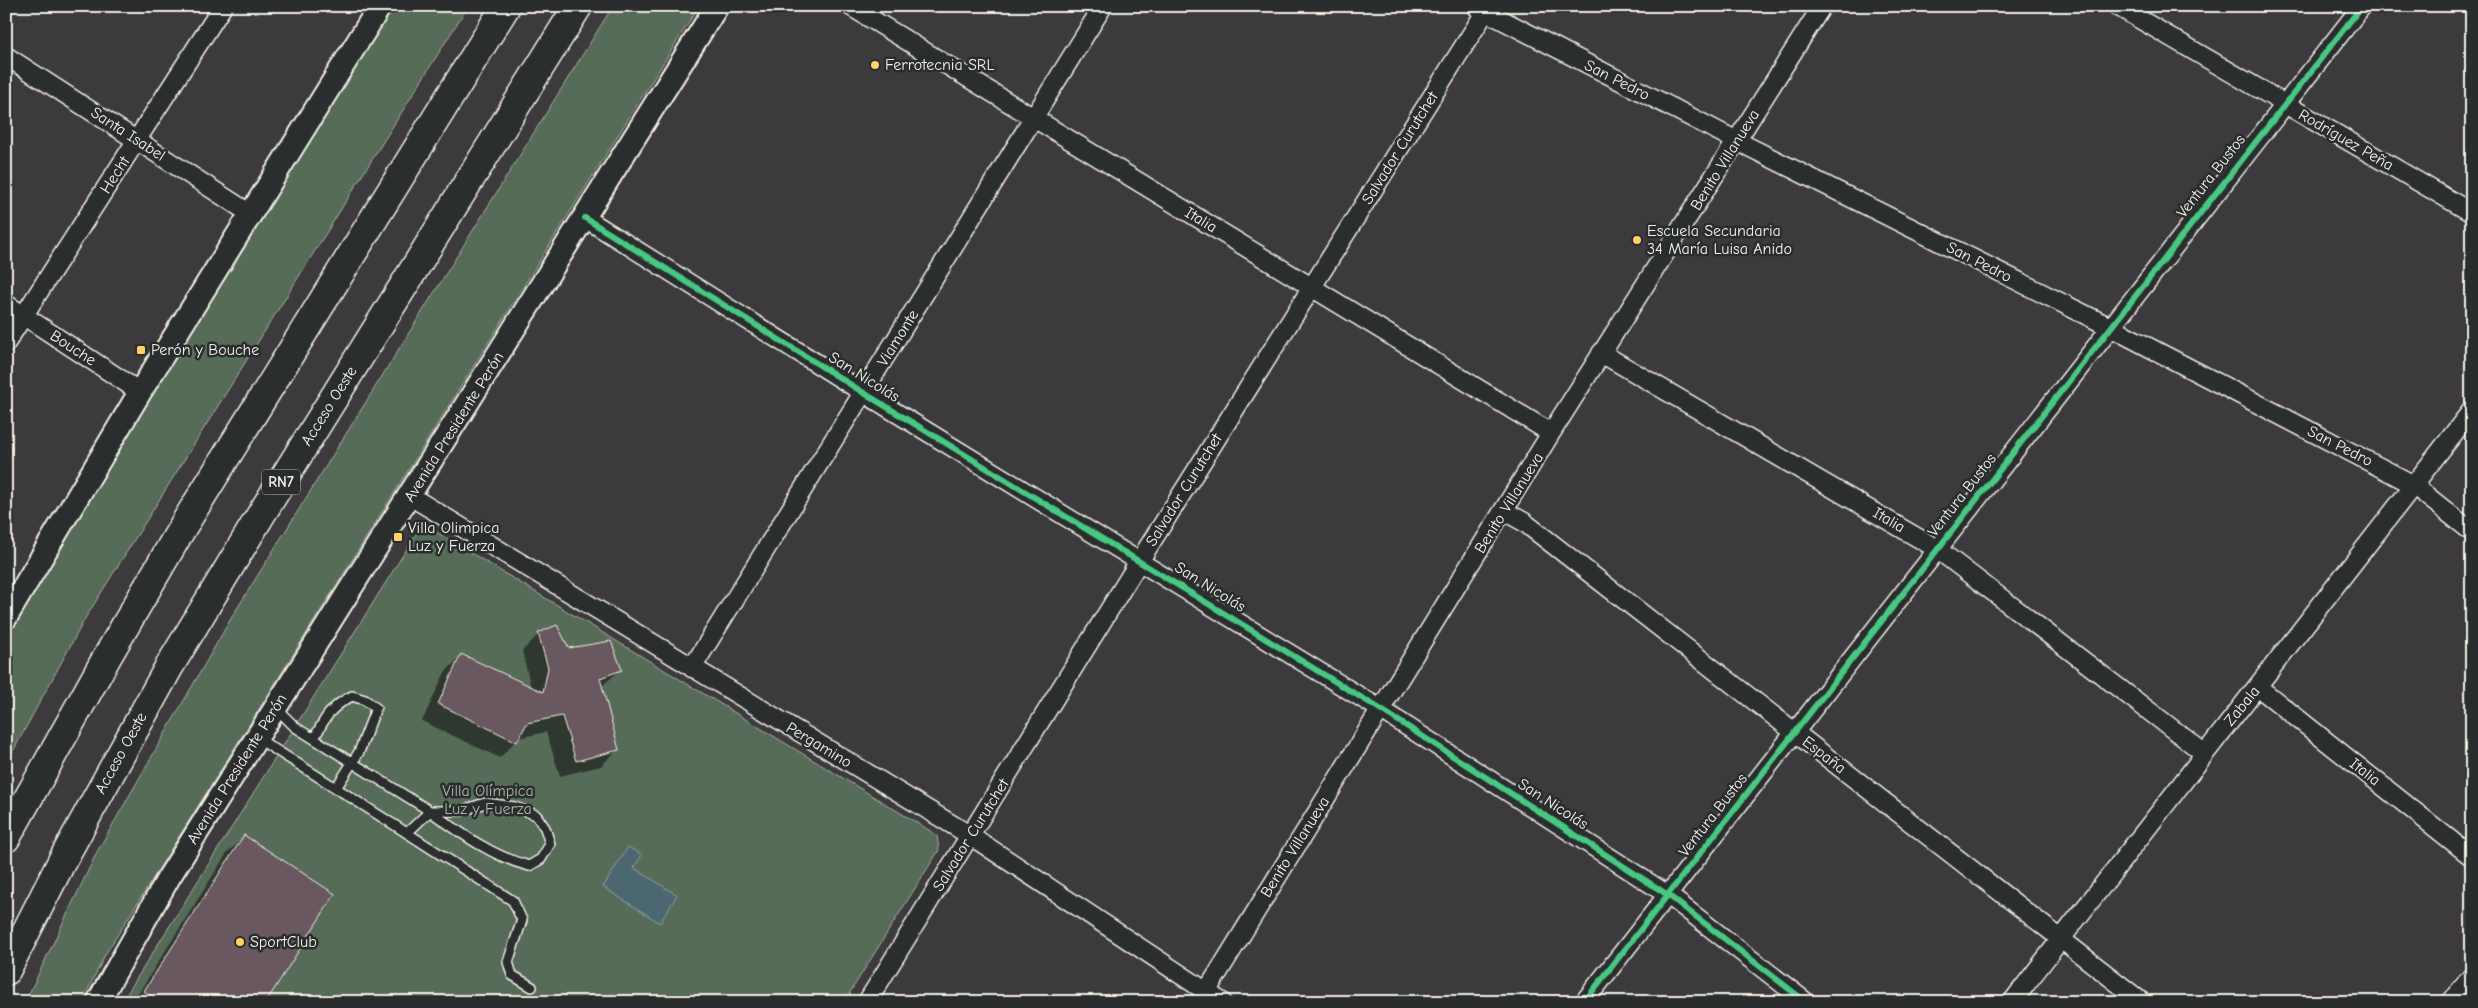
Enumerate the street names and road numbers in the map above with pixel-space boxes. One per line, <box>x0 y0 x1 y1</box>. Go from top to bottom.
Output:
street label: San Pedro <box>1581 56 1653 104</box>
street label: Salvador Curutchet <box>1358 88 1442 208</box>
street label: Santa Isabel <box>88 103 168 165</box>
street label: Benito Villanueva <box>1687 106 1763 214</box>
street label: Rodríguez Peña <box>2295 106 2397 174</box>
street label: Ventura Bustos <box>2173 130 2249 221</box>
street label: Hecht <box>96 153 134 197</box>
street label: Italia <box>1182 204 1220 236</box>
street label: San Pedro <box>1943 238 2015 286</box>
street label: Viamonte <box>874 306 922 370</box>
street label: Bouche <box>47 327 99 369</box>
street label: San Nicolás <box>825 348 903 406</box>
street label: Avenida Presidente Perón <box>400 349 508 505</box>
street label: Acceso Oeste <box>297 363 361 449</box>
street label: San Pedro <box>2304 422 2376 470</box>
street label: Salvador Curutchet <box>1142 430 1226 550</box>
street label: Benito Villanueva <box>1471 449 1547 557</box>
street label: Ventura Bustos <box>1924 449 2000 540</box>
road number: RN7 <box>262 470 300 494</box>
street label: Italia <box>1870 504 1908 536</box>
street label: San Nicolás <box>1171 558 1249 616</box>
street label: Zabala <box>2220 682 2264 730</box>
street label: Avenida Presidente Perón <box>183 691 291 847</box>
street label: Acceso Oeste <box>91 709 151 797</box>
street label: Pergamino <box>783 718 855 772</box>
street label: España <box>1799 732 1849 778</box>
street label: Italia <box>2346 754 2384 790</box>
street label: Ventura Bustos <box>1675 769 1751 860</box>
street label: Salvador Curutchet <box>929 775 1013 895</box>
street label: San Nicolás <box>1515 775 1592 834</box>
street label: Benito Villanueva <box>1257 793 1333 901</box>

